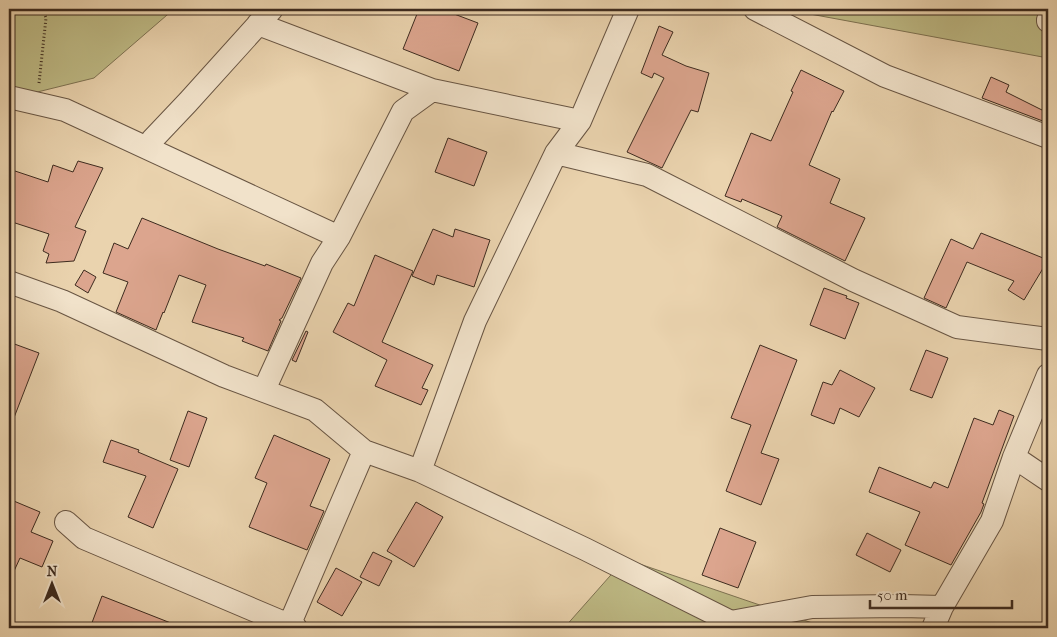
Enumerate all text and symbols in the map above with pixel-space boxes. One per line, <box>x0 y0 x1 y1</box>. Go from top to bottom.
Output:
north arrow <box>28 560 78 610</box>
text: N <box>47 563 58 580</box>
scale bar <box>870 577 1012 609</box>
text: 50 m <box>877 586 908 604</box>

